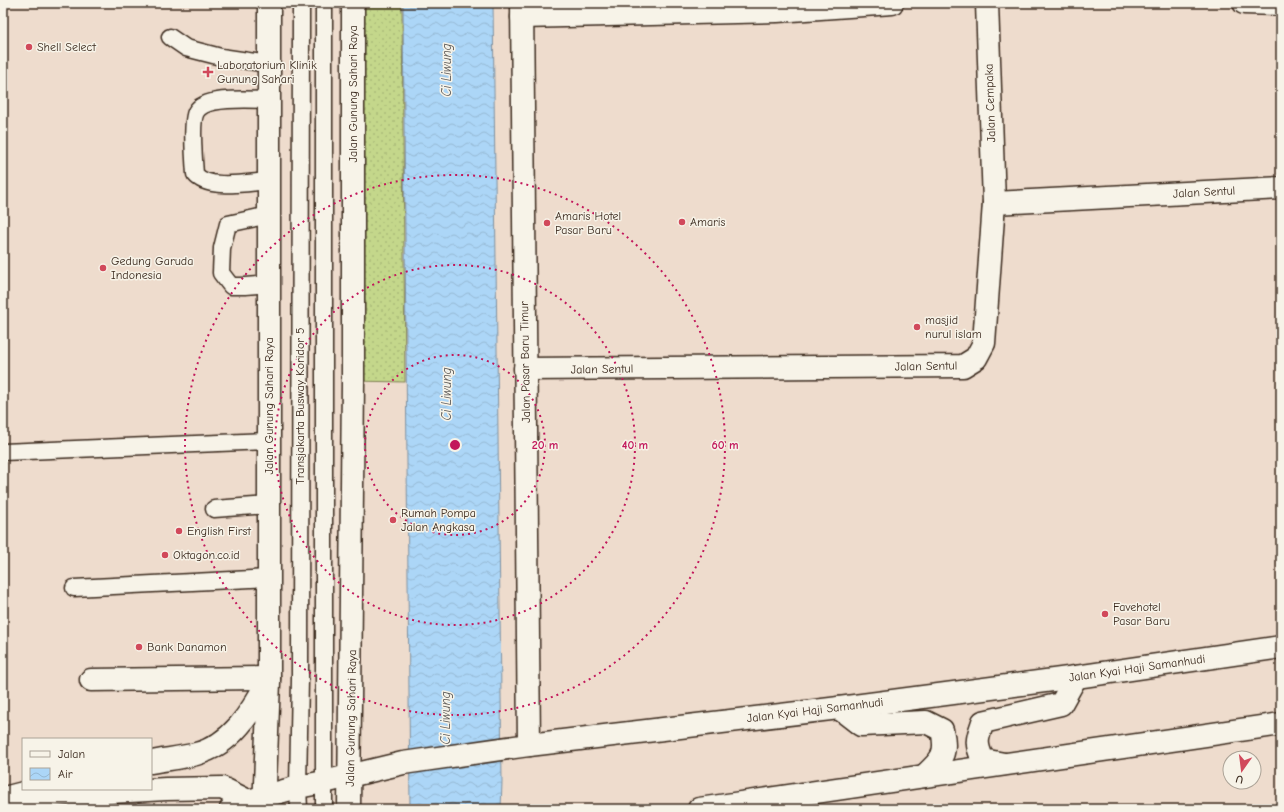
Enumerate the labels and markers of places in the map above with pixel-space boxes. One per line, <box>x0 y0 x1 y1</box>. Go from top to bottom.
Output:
place label: Shell Select <box>37 40 96 54</box>
marker: Shell Select <box>24 42 34 52</box>
place label: Laboratorium Klinik Gunung Sahari <box>217 58 317 86</box>
marker: Laboratorium Klinik Gunung Sahari <box>202 66 214 78</box>
place label: Amaris Hotel Pasar Baru <box>555 209 621 237</box>
place label: Amaris <box>690 215 726 229</box>
marker: Amaris <box>677 217 687 227</box>
marker: Amaris Hotel Pasar Baru <box>542 218 552 228</box>
place label: Gedung Garuda Indonesia <box>111 254 193 282</box>
marker: Gedung Garuda Indonesia <box>98 263 108 273</box>
place label: masjid nurul islam <box>925 313 982 341</box>
marker: masjid nurul islam <box>912 322 922 332</box>
centre of rings <box>448 438 462 452</box>
place label: Rumah Pompa Jalan Angkasa <box>401 506 476 534</box>
marker: Rumah Pompa Jalan Angkasa <box>388 515 398 525</box>
place label: English First <box>187 524 251 538</box>
marker: English First <box>174 526 184 536</box>
place label: Oktagon.co.id <box>173 548 240 562</box>
marker: Oktagon.co.id <box>160 550 170 560</box>
place label: Favehotel Pasar Baru <box>1113 600 1170 628</box>
marker: Favehotel Pasar Baru <box>1100 609 1110 619</box>
place label: Bank Danamon <box>147 640 227 654</box>
marker: Bank Danamon <box>134 642 144 652</box>

